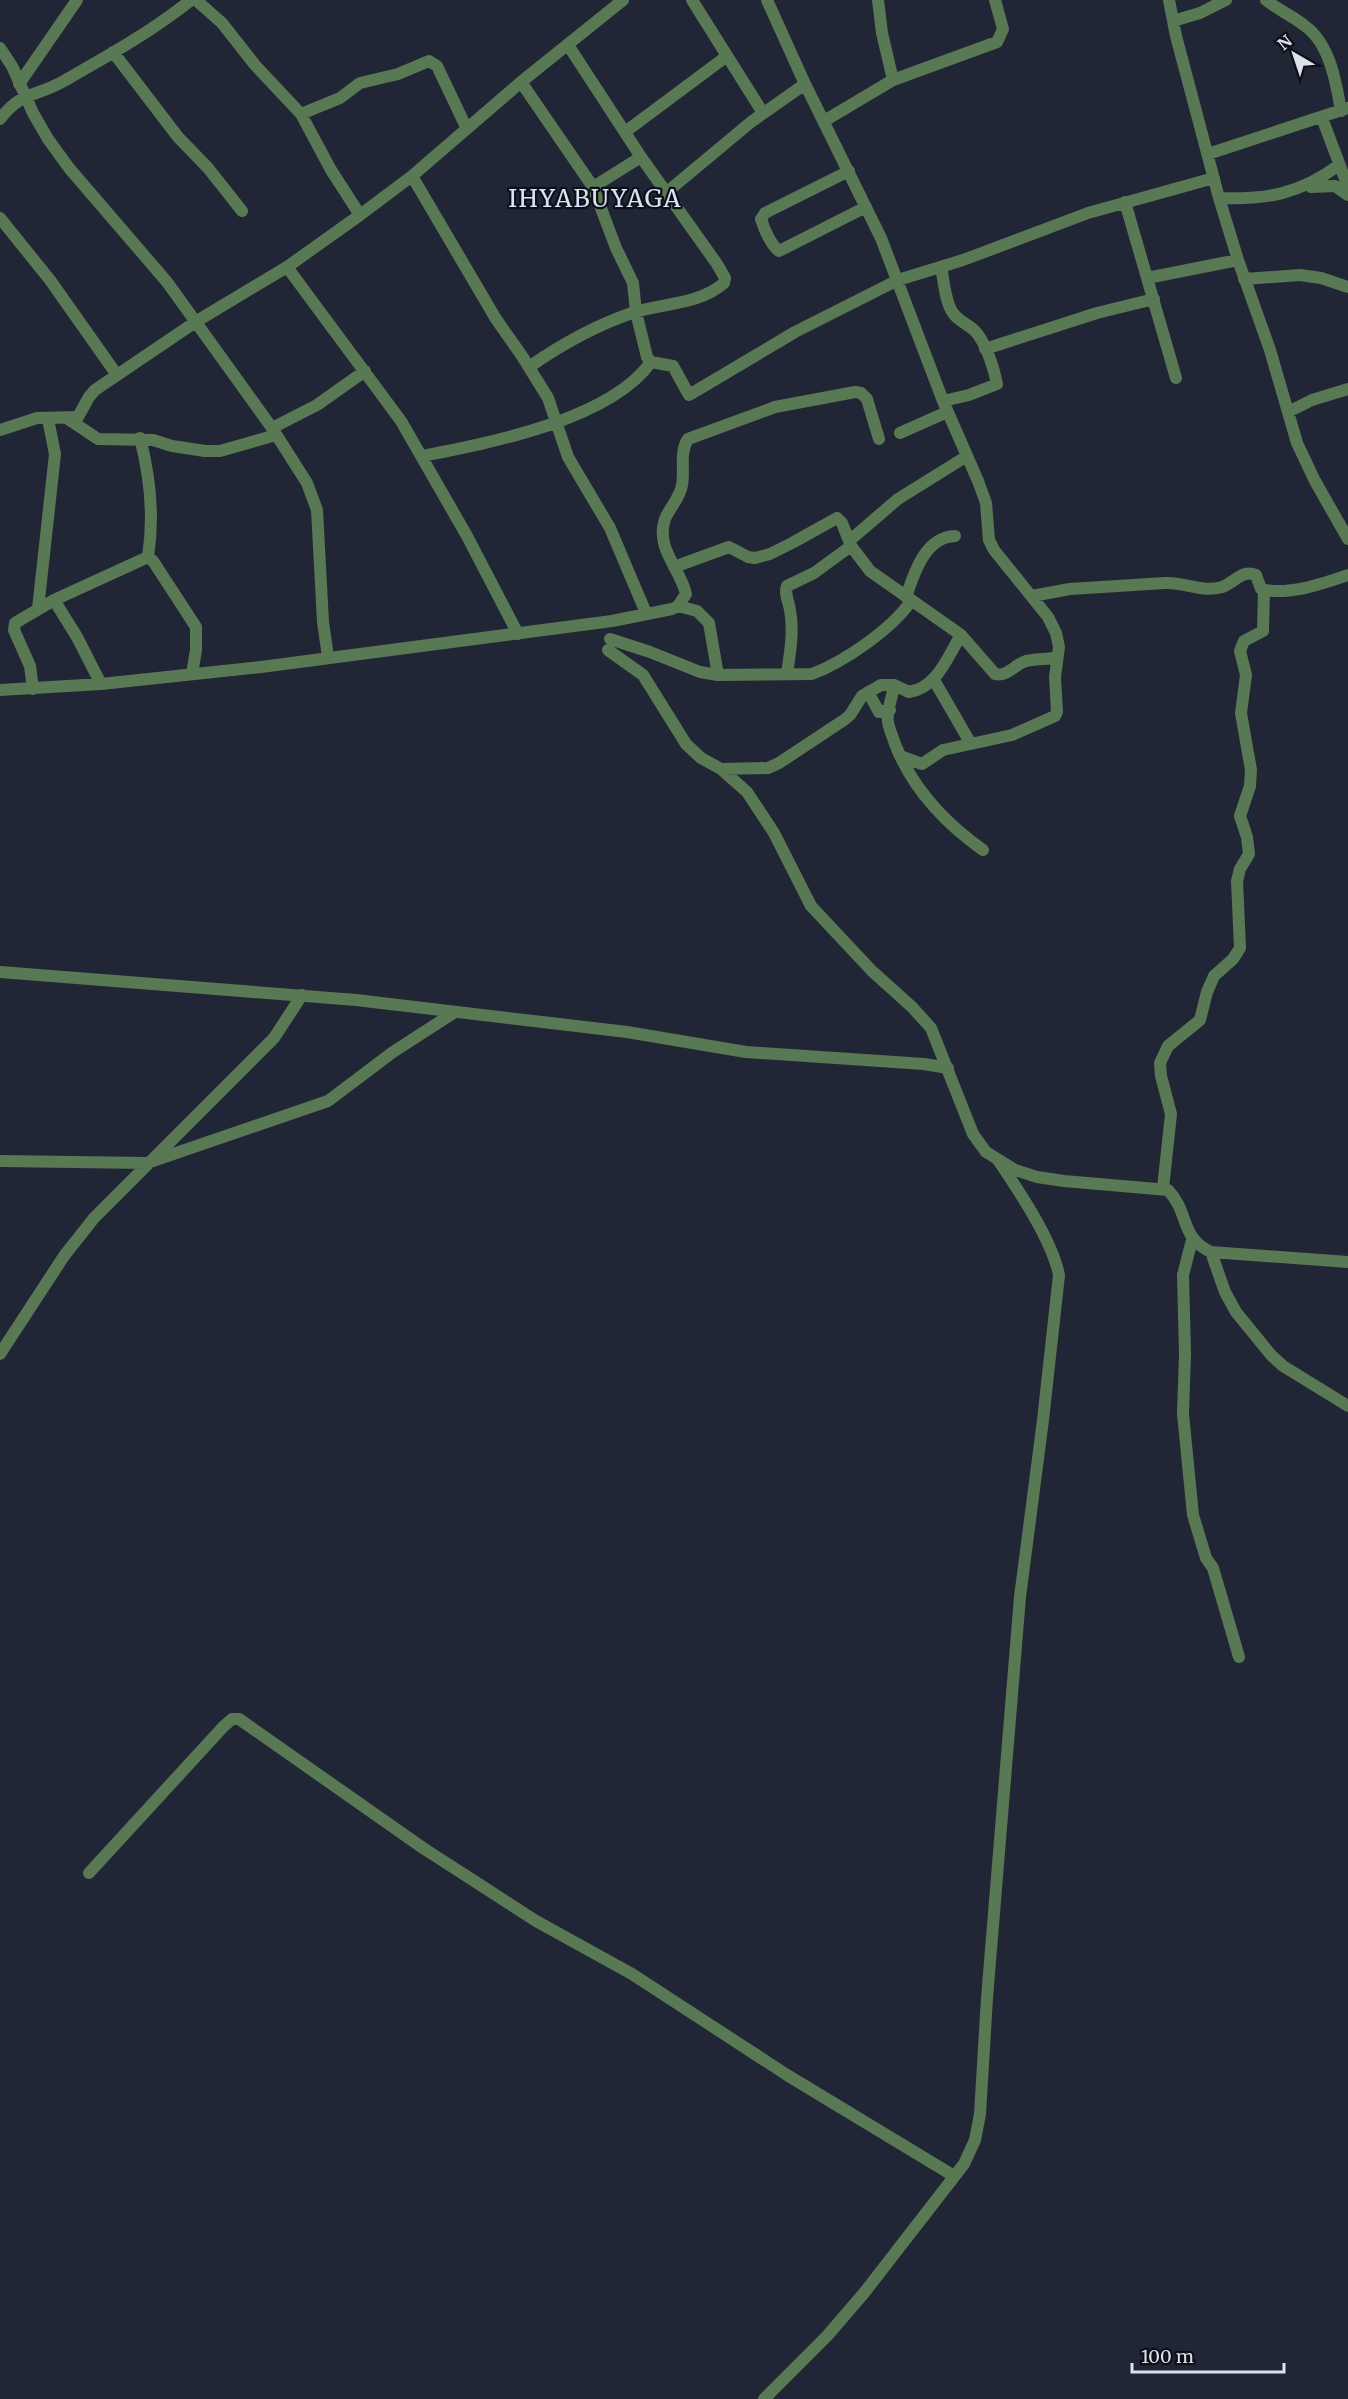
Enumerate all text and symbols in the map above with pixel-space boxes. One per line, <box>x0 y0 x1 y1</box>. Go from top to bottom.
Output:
north arrow <box>1264 24 1324 84</box>
text: N <box>1273 30 1296 54</box>
district label: IHYABUYAGA <box>508 183 682 214</box>
scale bar <box>1132 2336 1284 2374</box>
text: 100 m <box>1141 2345 1194 2368</box>

